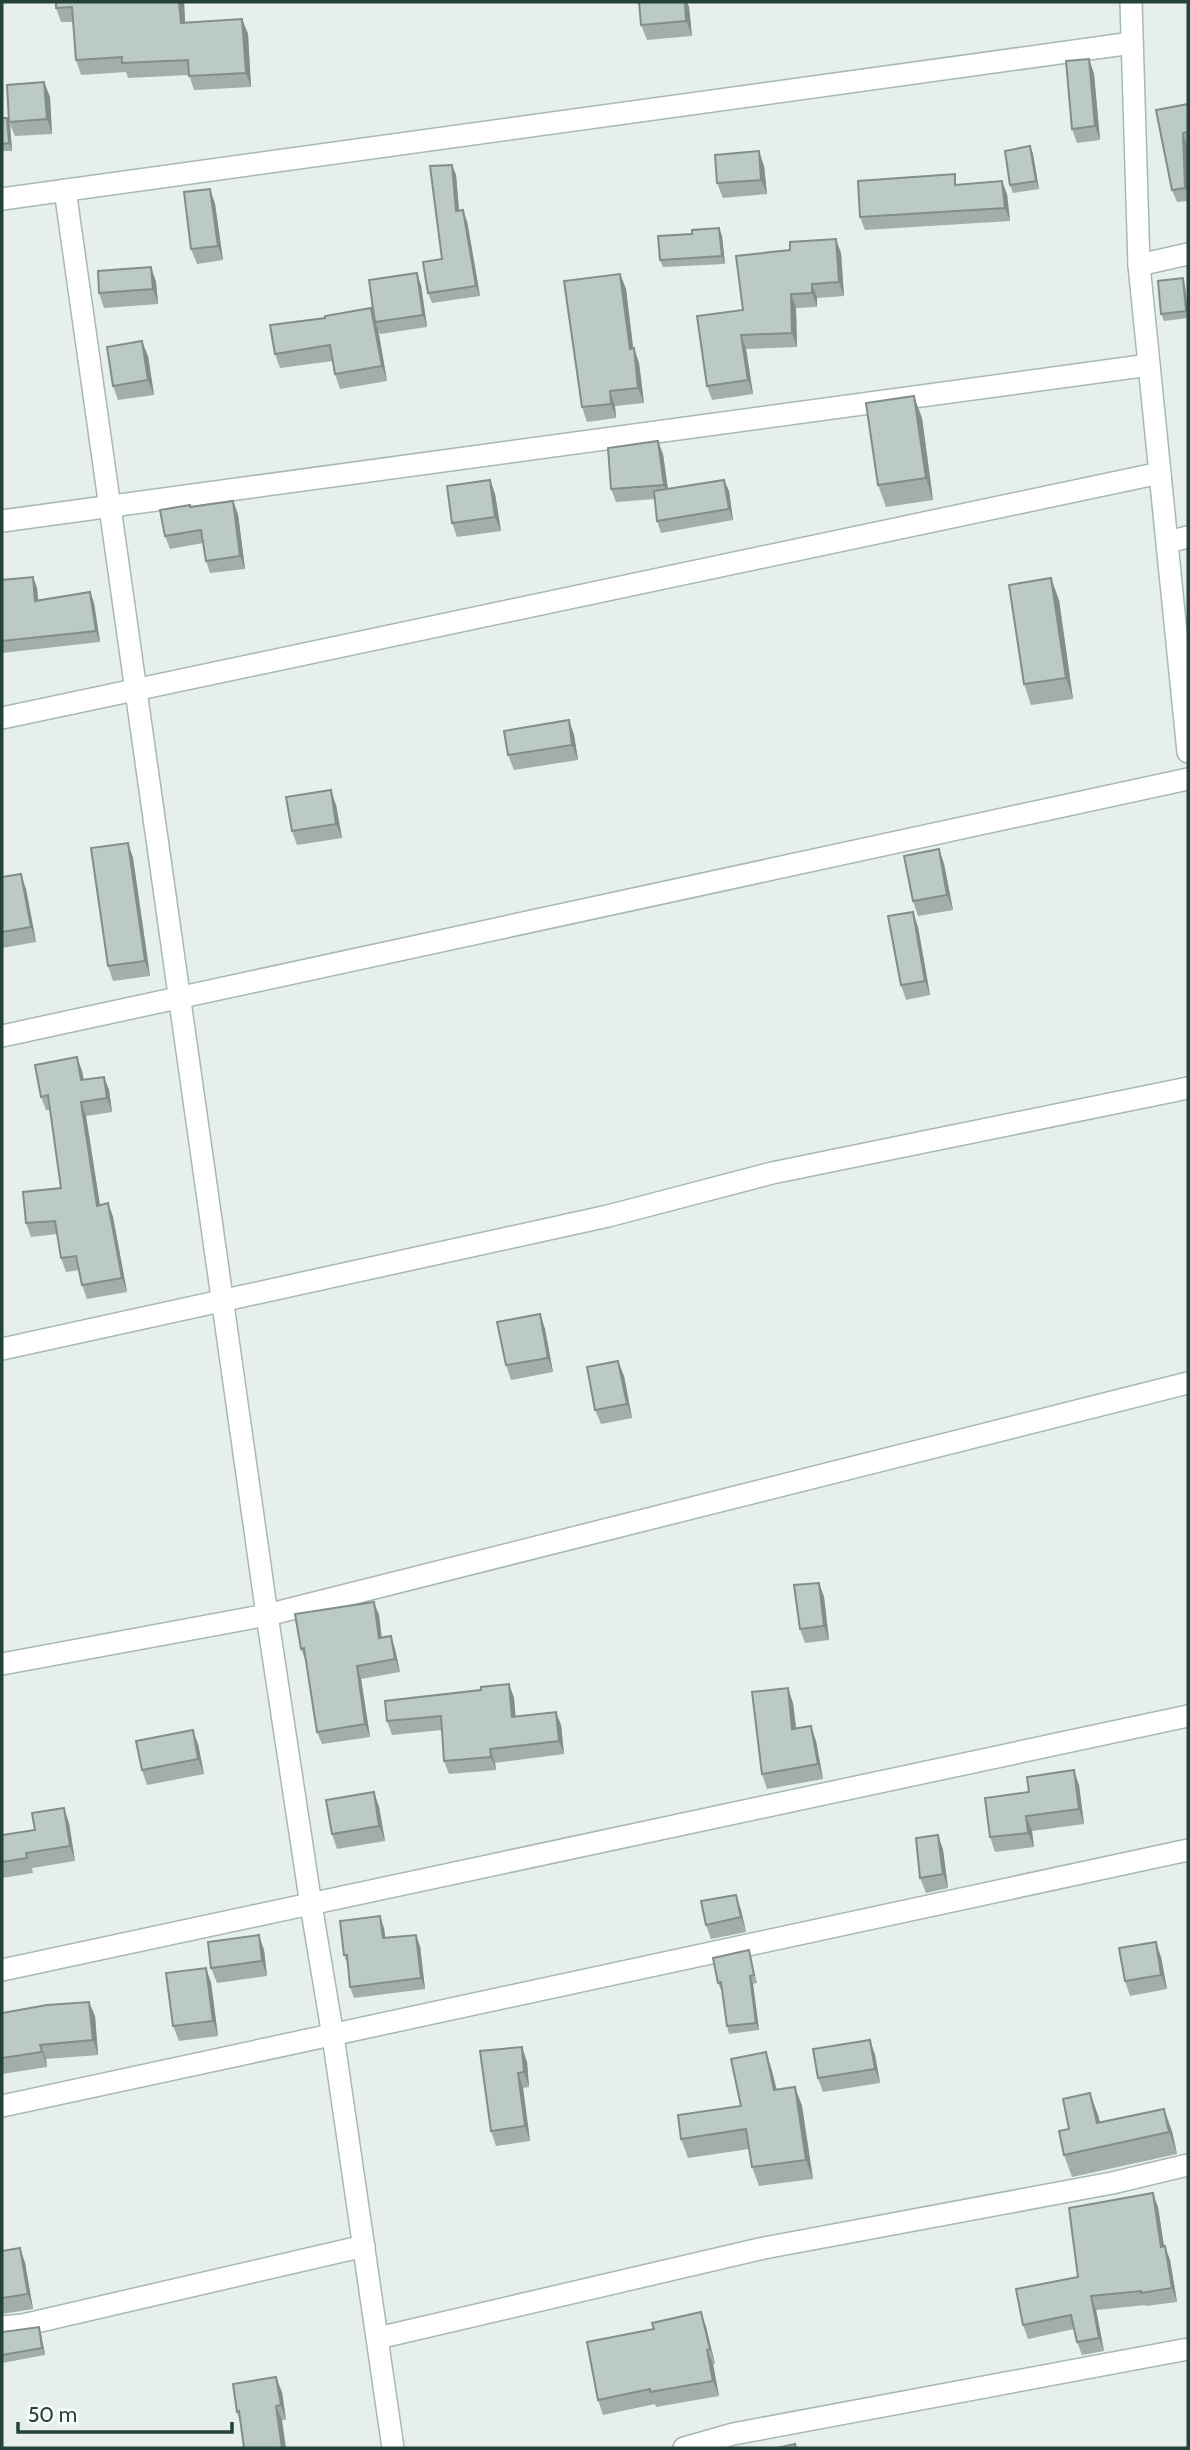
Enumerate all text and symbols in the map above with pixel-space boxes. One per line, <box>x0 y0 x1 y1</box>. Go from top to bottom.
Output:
scale bar <box>18 2390 231 2434</box>
text: 50 m <box>28 2402 77 2427</box>

